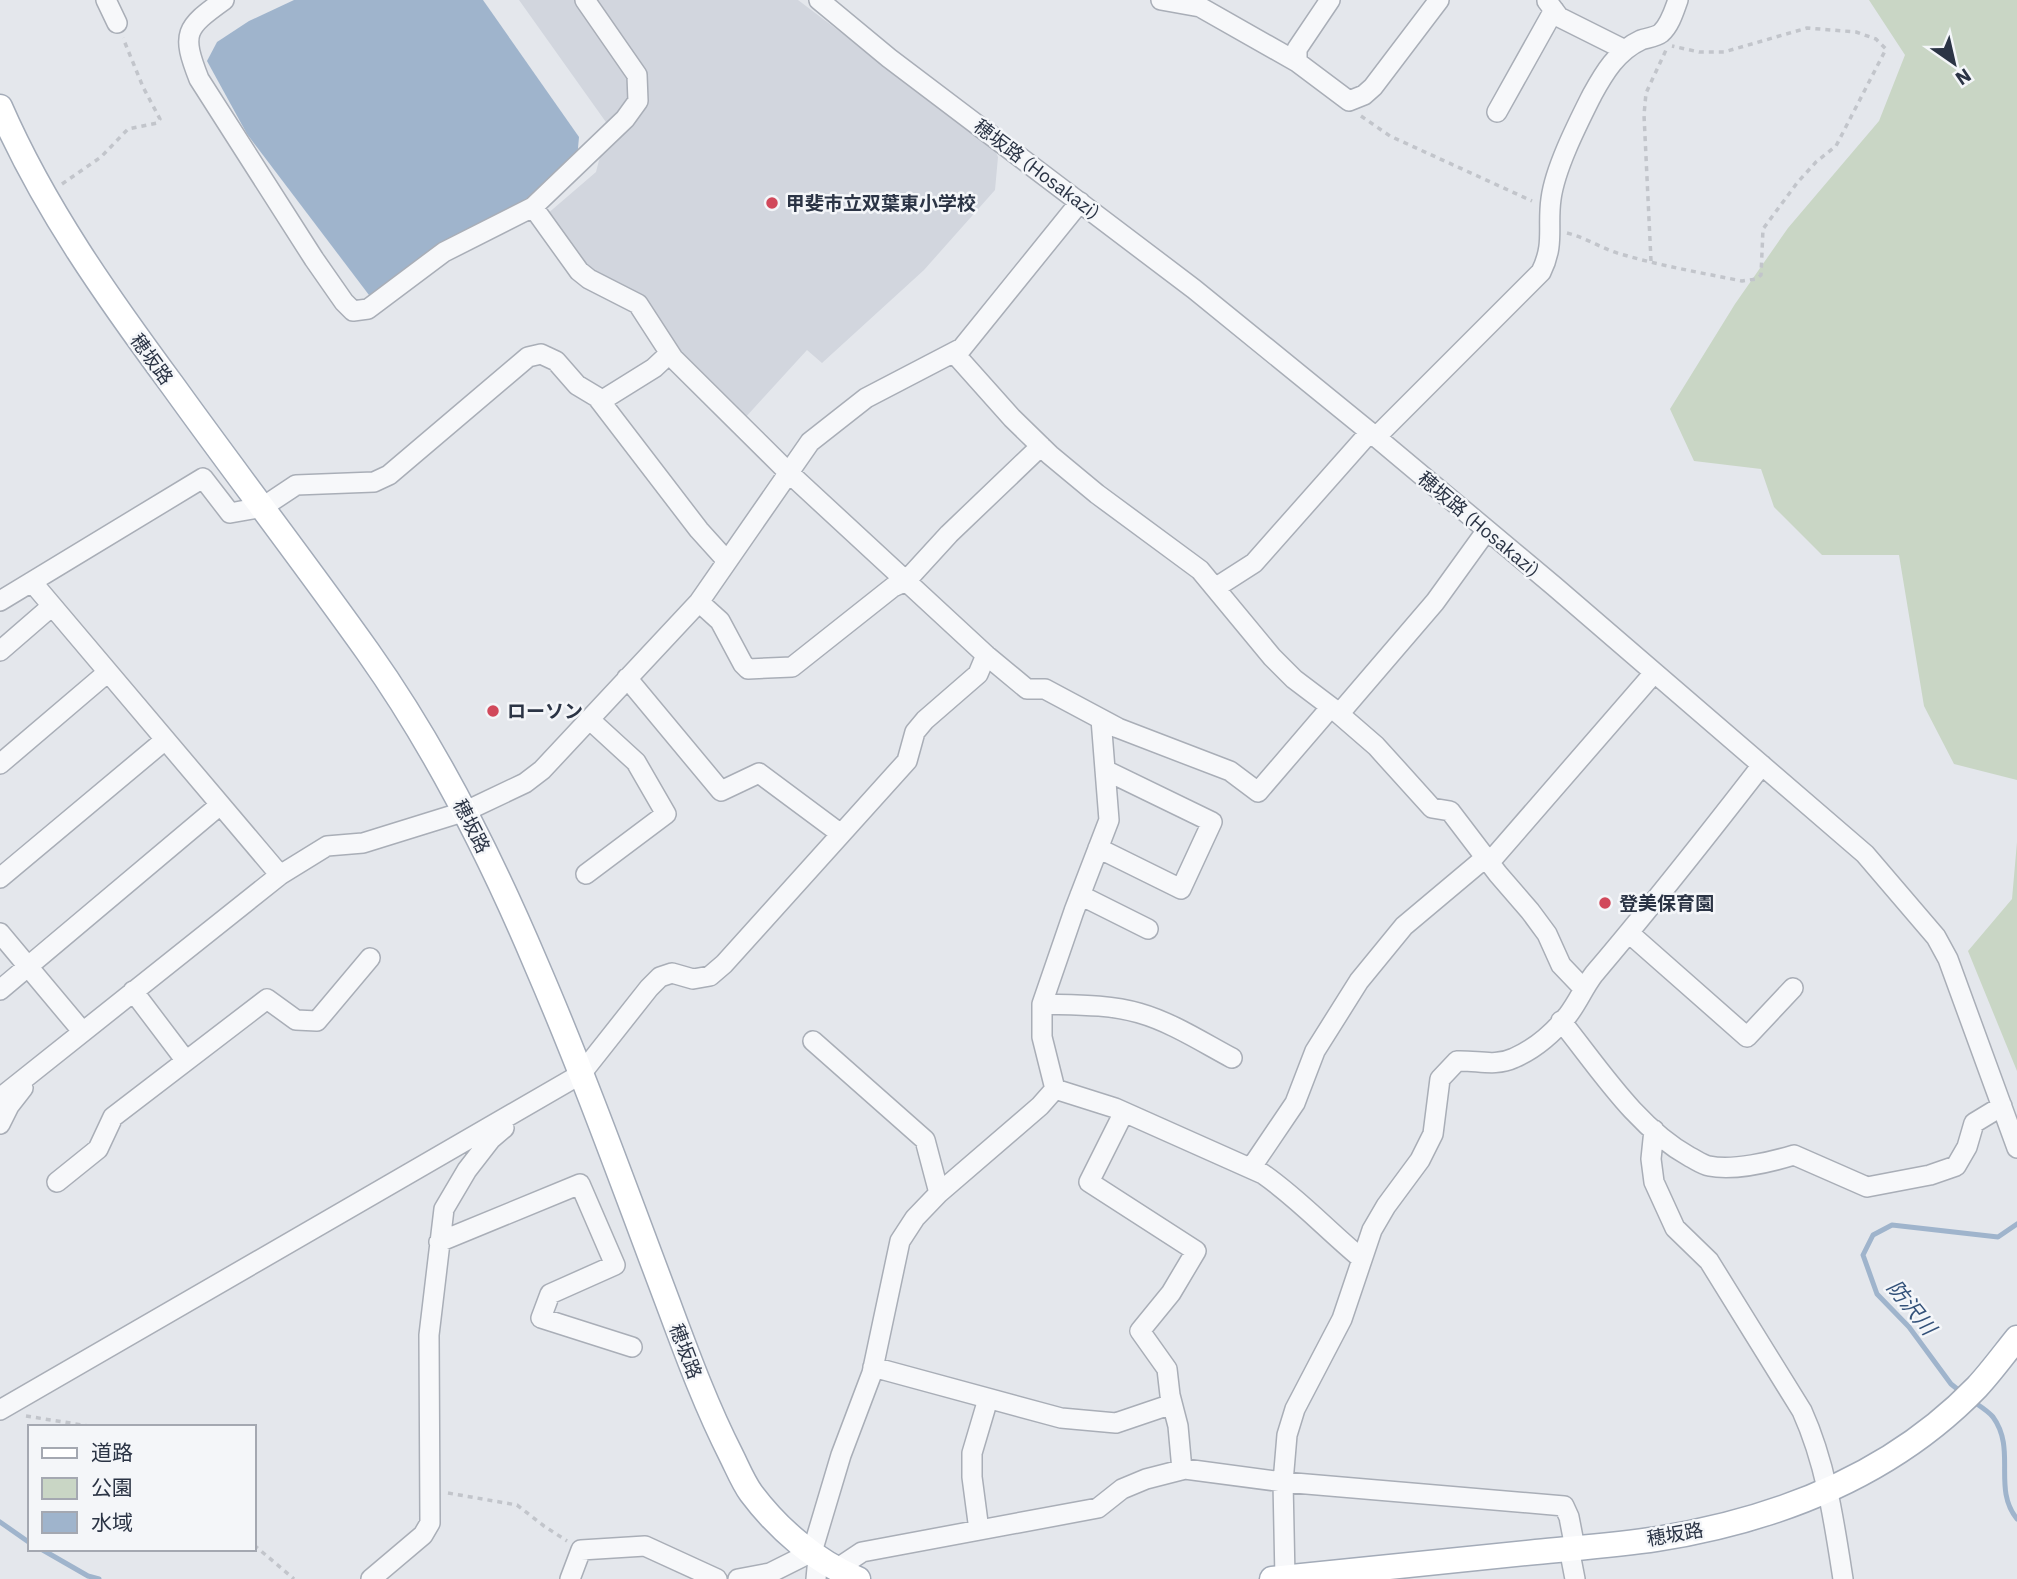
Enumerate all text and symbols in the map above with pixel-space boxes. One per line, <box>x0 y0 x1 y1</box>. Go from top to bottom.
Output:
north arrow <box>1919 28 1989 98</box>
text: N <box>1951 63 1976 91</box>
street label: 穂坂路 (Hosakazi) <box>969 114 1105 224</box>
place label: 甲斐市立双葉東小学校 <box>786 191 976 215</box>
marker: 甲斐市立双葉東小学校 <box>764 195 780 211</box>
street label: 穂坂路 <box>126 329 178 389</box>
street label: 穂坂路 (Hosakazi) <box>1413 466 1545 582</box>
place label: ローソン <box>507 699 583 723</box>
marker: ローソン <box>485 703 501 719</box>
street label: 穂坂路 <box>448 795 496 857</box>
place label: 登美保育園 <box>1619 891 1714 915</box>
marker: 登美保育園 <box>1597 895 1613 911</box>
water label: 防沢川 <box>1881 1274 1944 1342</box>
street label: 穂坂路 <box>665 1320 707 1382</box>
legend <box>28 1425 256 1551</box>
text: 道路 <box>91 1438 133 1466</box>
text: 公園 <box>91 1473 133 1501</box>
text: 水域 <box>91 1508 133 1536</box>
street label: 穂坂路 <box>1645 1517 1705 1551</box>

